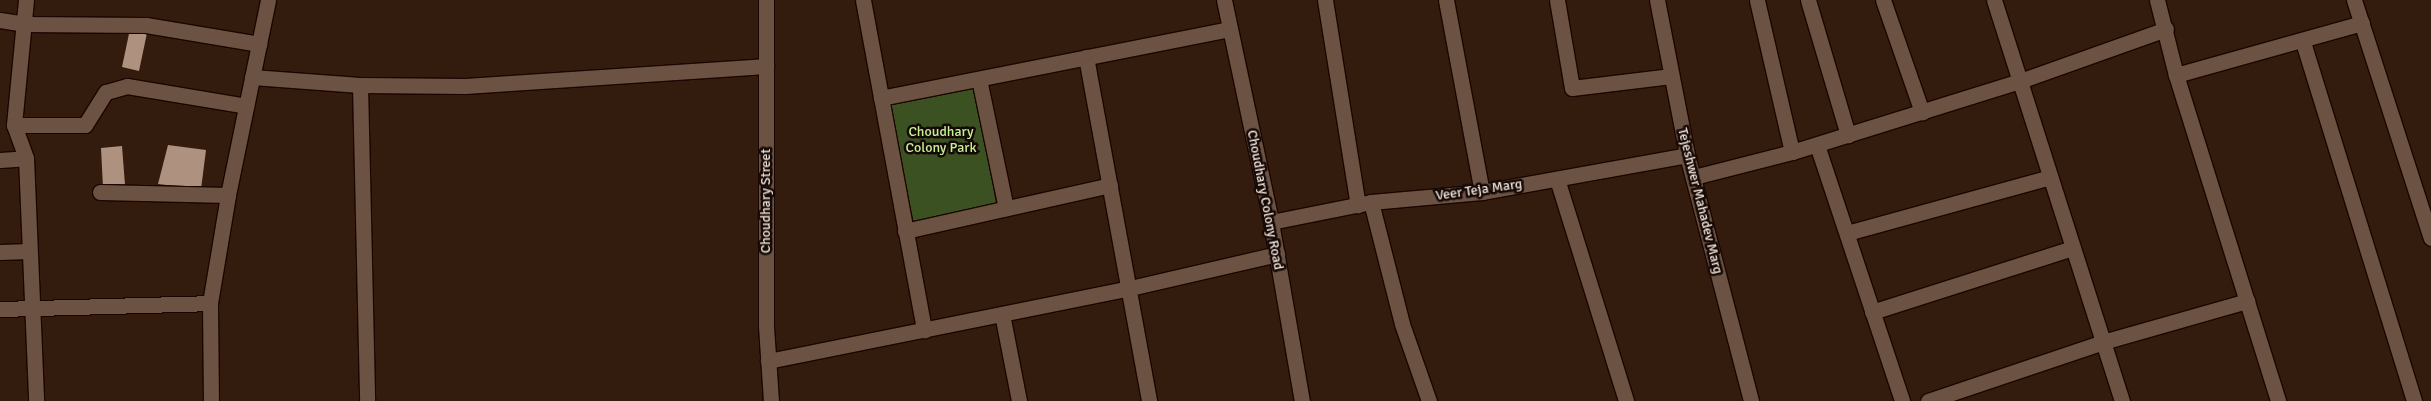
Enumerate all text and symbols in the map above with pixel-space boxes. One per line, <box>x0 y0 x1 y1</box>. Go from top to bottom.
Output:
park label: Choudhary Colony Park <box>906 124 976 156</box>
street label: Tejeshwer Mahadev Marg <box>1674 126 1726 276</box>
street label: Choudhary Colony Road <box>1243 129 1287 271</box>
street label: Choudhary Street <box>758 149 774 253</box>
street label: Veer Teja Marg <box>1435 176 1523 204</box>

